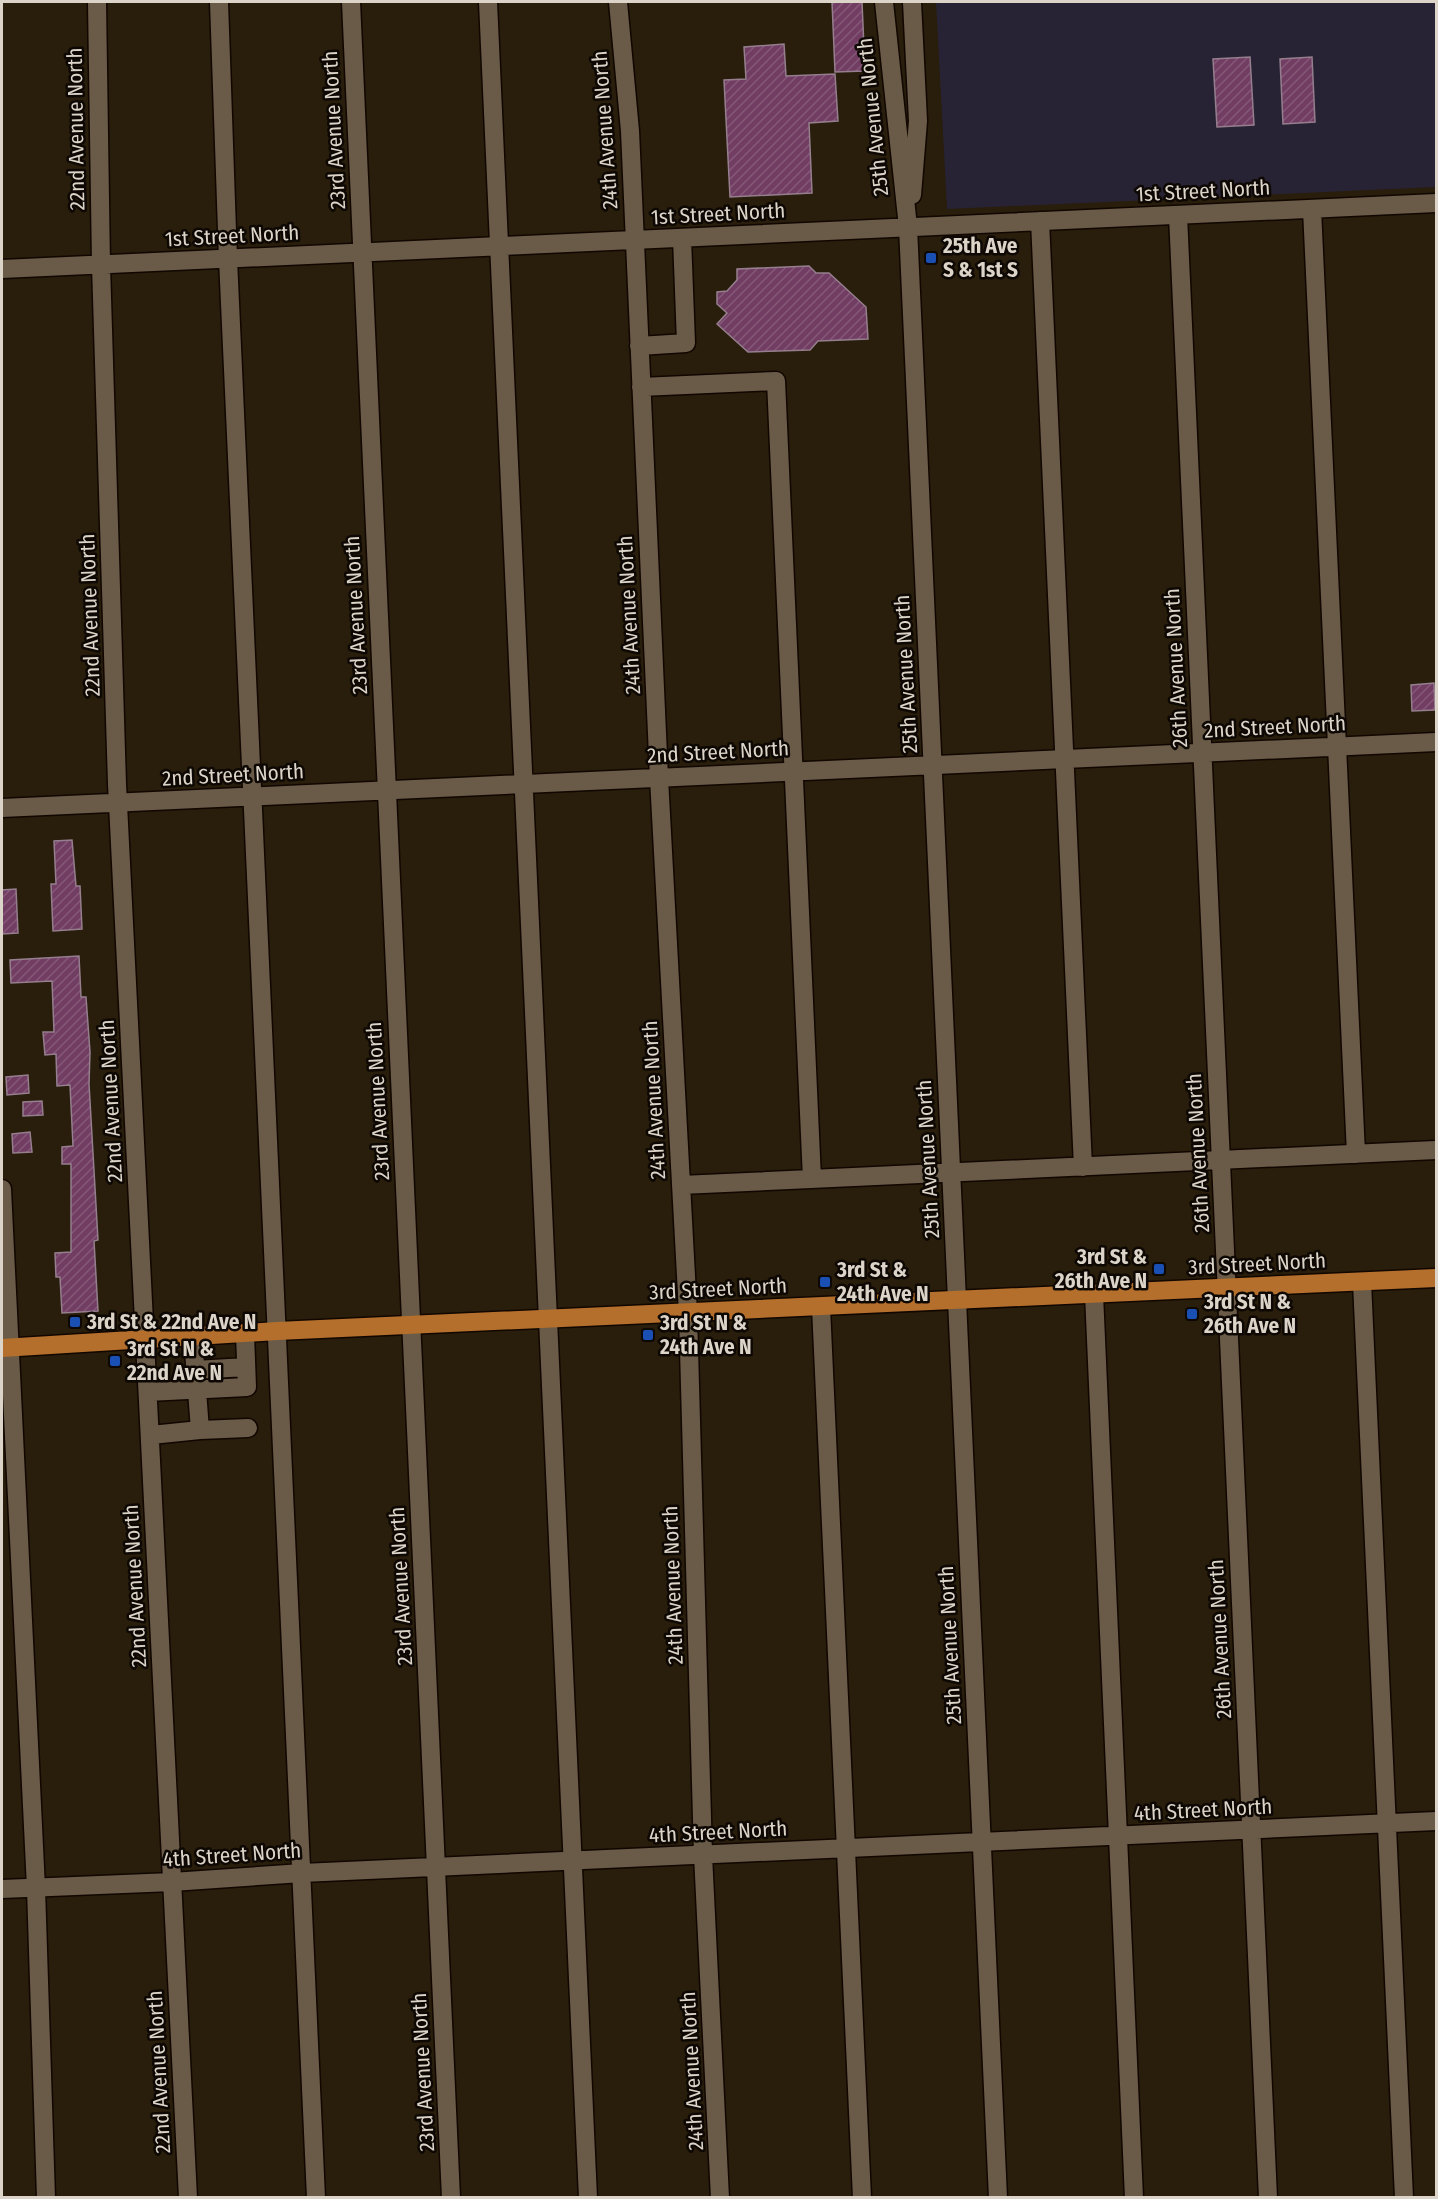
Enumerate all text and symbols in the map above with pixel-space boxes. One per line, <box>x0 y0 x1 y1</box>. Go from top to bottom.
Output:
street label: 25th Avenue North <box>852 37 894 197</box>
street label: 22nd Avenue North <box>62 47 90 211</box>
street label: 23rd Avenue North <box>317 50 351 210</box>
street label: 24th Avenue North <box>586 50 624 210</box>
street label: 1st Street North <box>1135 174 1271 208</box>
street label: 1st Street North <box>650 197 786 231</box>
street label: 1st Street North <box>164 219 300 253</box>
place label: 25th Ave S & 1st S <box>942 233 1018 283</box>
marker: 25th Ave S & 1st S <box>924 251 938 265</box>
street label: 22nd Avenue North <box>74 533 106 697</box>
street label: 23rd Avenue North <box>339 535 373 695</box>
street label: 24th Avenue North <box>612 535 646 695</box>
street label: 26th Avenue North <box>1159 588 1193 748</box>
street label: 25th Avenue North <box>889 594 923 754</box>
street label: 2nd Street North <box>1203 710 1347 744</box>
street label: 2nd Street North <box>646 735 790 769</box>
street label: 2nd Street North <box>161 758 305 792</box>
street label: 22nd Avenue North <box>94 1019 128 1183</box>
street label: 24th Avenue North <box>637 1020 671 1180</box>
street label: 23rd Avenue North <box>361 1021 395 1181</box>
street label: 26th Avenue North <box>1181 1073 1215 1233</box>
street label: 25th Avenue North <box>911 1079 945 1239</box>
place label: 3rd St & 26th Ave N <box>1054 1244 1147 1294</box>
street label: 3rd Street North <box>1187 1247 1327 1281</box>
place label: 3rd St & 24th Ave N <box>836 1257 929 1307</box>
marker: 3rd St & 26th Ave N <box>1152 1262 1166 1276</box>
street label: 3rd Street North <box>648 1272 788 1306</box>
marker: 3rd St & 24th Ave N <box>818 1275 832 1289</box>
place label: 3rd St N & 26th Ave N <box>1203 1289 1296 1339</box>
marker: 3rd St N & 26th Ave N <box>1185 1307 1199 1321</box>
place label: 3rd St & 22nd Ave N <box>86 1309 256 1335</box>
place label: 3rd St N & 24th Ave N <box>659 1310 752 1360</box>
marker: 3rd St & 22nd Ave N <box>68 1315 82 1329</box>
marker: 3rd St N & 24th Ave N <box>641 1328 655 1342</box>
place label: 3rd St N & 22nd Ave N <box>126 1336 222 1386</box>
marker: 3rd St N & 22nd Ave N <box>108 1354 122 1368</box>
street label: 22nd Avenue North <box>118 1504 152 1668</box>
street label: 24th Avenue North <box>657 1505 689 1665</box>
street label: 23rd Avenue North <box>384 1506 418 1666</box>
street label: 26th Avenue North <box>1203 1559 1237 1719</box>
street label: 25th Avenue North <box>933 1565 967 1725</box>
street label: 4th Street North <box>1133 1793 1273 1827</box>
street label: 4th Street North <box>648 1815 788 1849</box>
street label: 4th Street North <box>162 1837 302 1873</box>
street label: 22nd Avenue North <box>142 1990 176 2154</box>
street label: 24th Avenue North <box>675 1991 709 2151</box>
street label: 23rd Avenue North <box>406 1992 440 2152</box>

